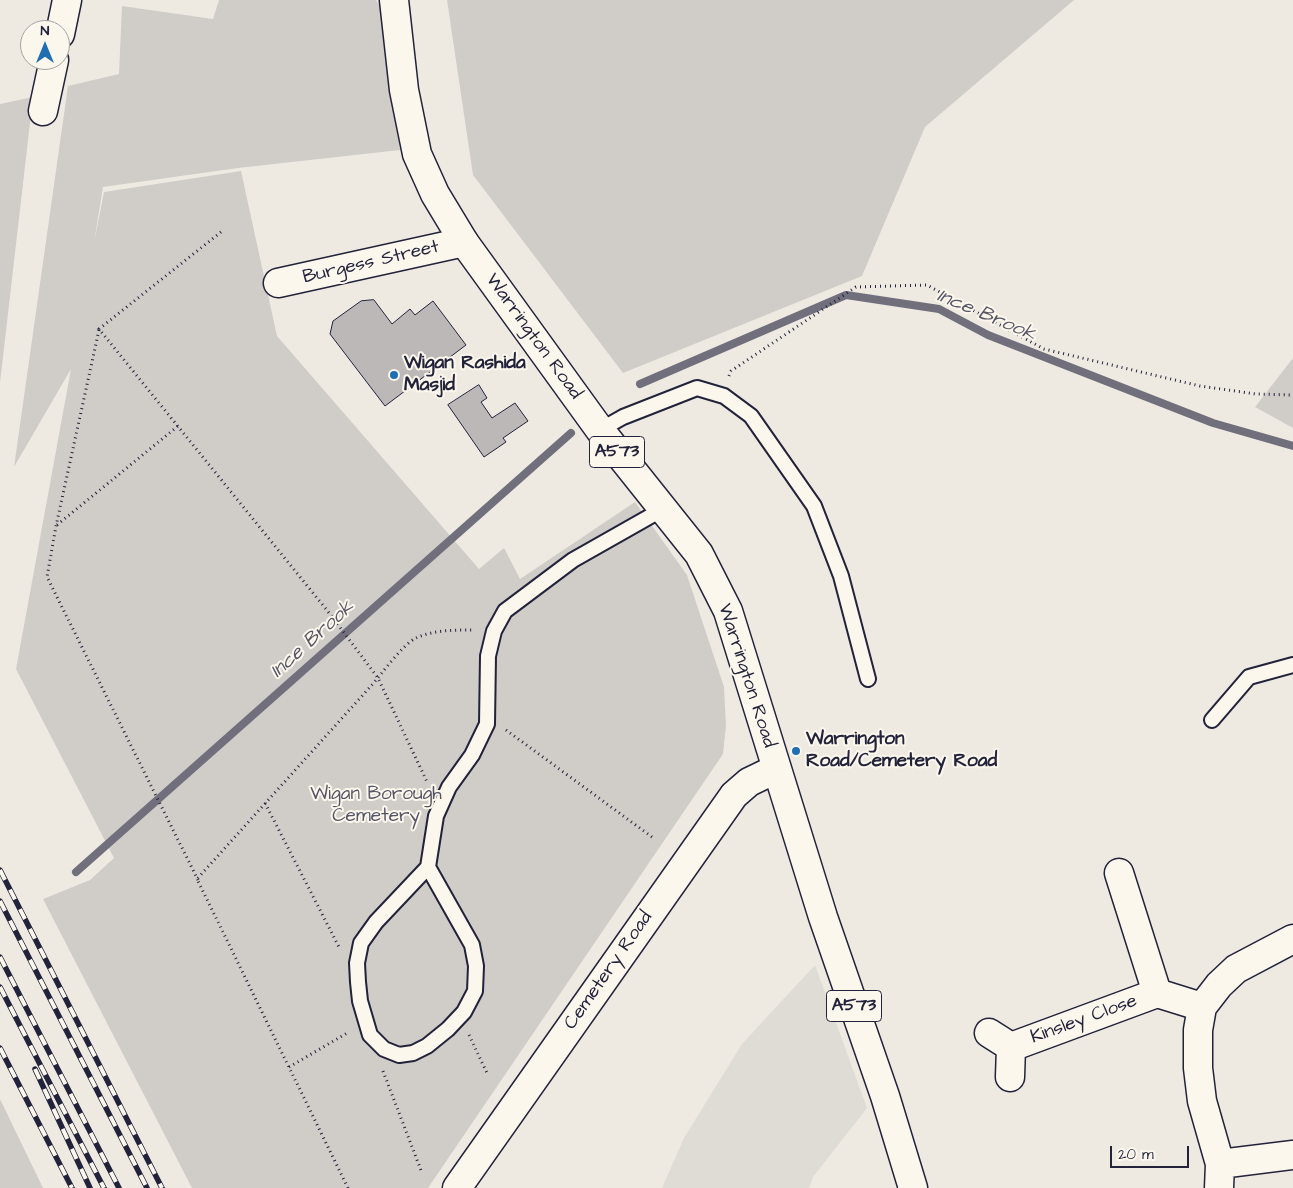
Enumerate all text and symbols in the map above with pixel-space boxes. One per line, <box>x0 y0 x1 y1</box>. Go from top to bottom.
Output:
north arrow <box>20 20 70 70</box>
text: N <box>41 21 49 41</box>
street label: Burgess Street <box>301 236 441 290</box>
street label: Warrington Road <box>480 270 586 404</box>
water label: Ince Brook <box>933 285 1039 347</box>
place label: Wigan Rashida Masjid <box>404 353 526 397</box>
marker: Wigan Rashida Masjid <box>388 369 400 381</box>
road number: A573 <box>590 437 644 468</box>
water label: Ince Brook <box>266 596 360 684</box>
street label: Warrington Road <box>712 601 780 751</box>
place label: Warrington Road/Cemetery Road <box>806 729 997 773</box>
marker: Warrington Road/Cemetery Road <box>790 745 802 757</box>
park label: Wigan Borough Cemetery <box>310 784 442 828</box>
street label: Cemetery Road <box>560 908 658 1034</box>
road number: A573 <box>826 990 882 1021</box>
street label: Kinsley Close <box>1028 990 1140 1050</box>
scale bar <box>1113 1136 1192 1168</box>
text: 20 m <box>1118 1144 1154 1165</box>

